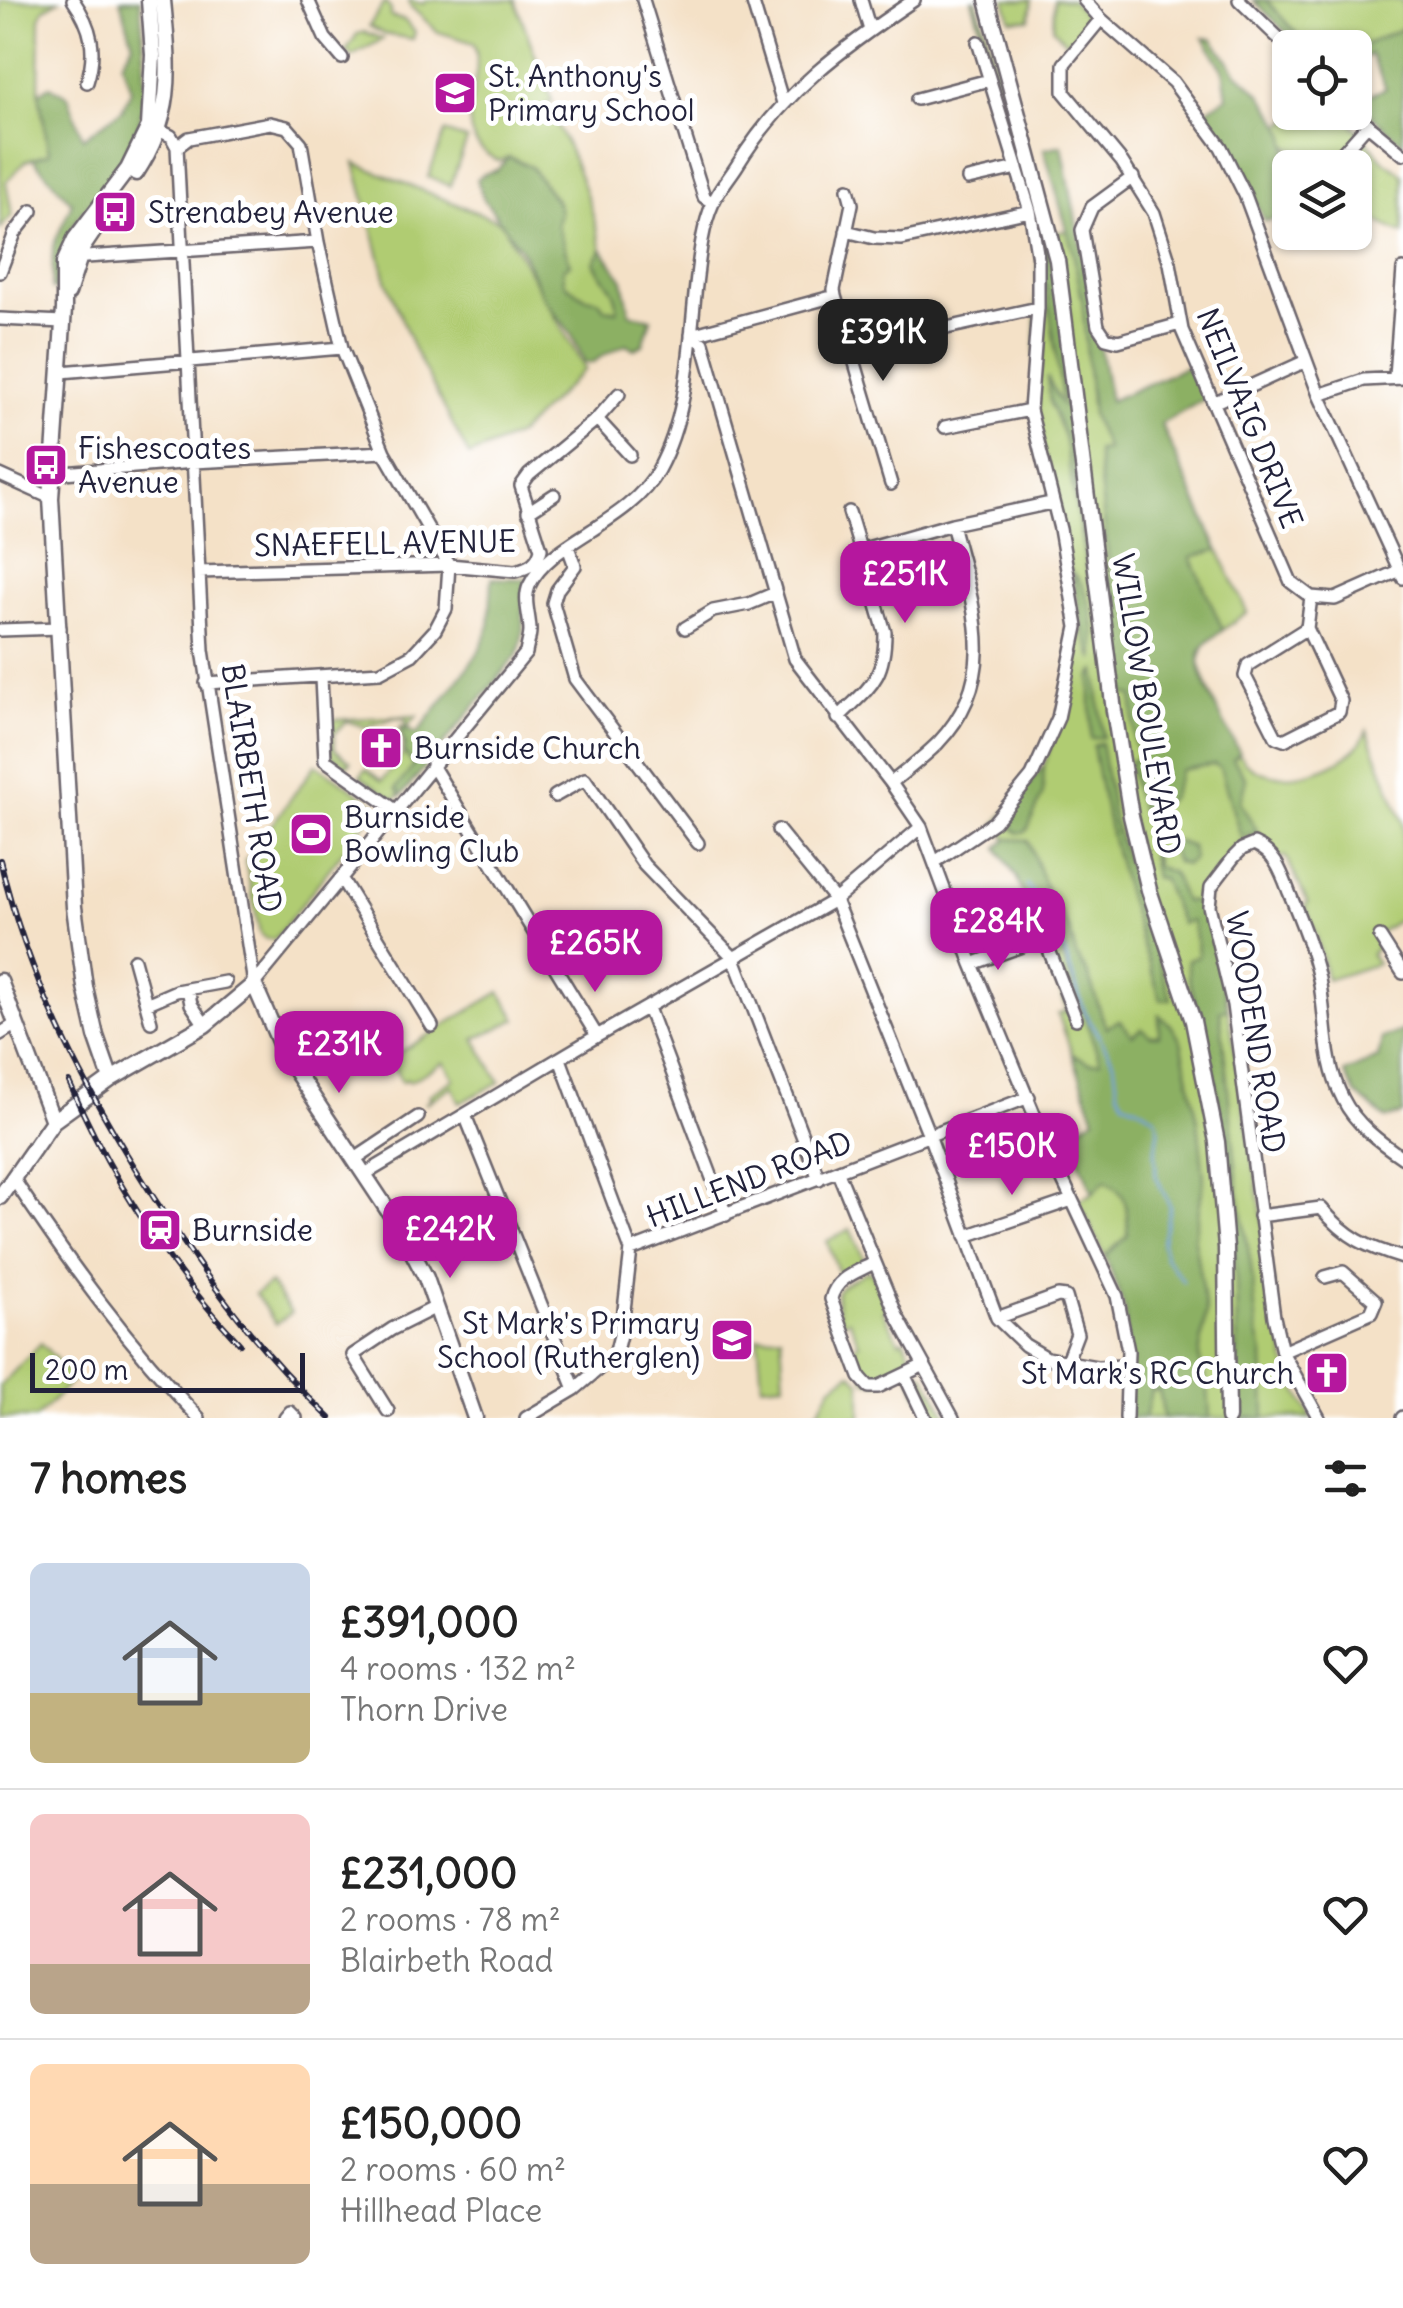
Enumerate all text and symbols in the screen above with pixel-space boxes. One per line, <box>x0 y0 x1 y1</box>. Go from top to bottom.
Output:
map controls <box>1272 30 1372 250</box>
button: locate <box>1272 30 1372 130</box>
place label: St. Anthony's Primary School <box>488 57 695 129</box>
school or university icon: St. Anthony's Primary School <box>432 70 478 116</box>
button: layers <box>1272 150 1372 250</box>
bus stop icon: Strenabey Avenue <box>92 189 138 235</box>
place label: Strenabey Avenue <box>148 193 394 231</box>
pin: £391K <box>813 299 953 384</box>
street label: NEILVAIG DRIVE <box>1189 303 1311 533</box>
text: £391K <box>840 311 926 352</box>
place label: Fishescoates Avenue <box>78 429 251 501</box>
bus stop icon: Fishescoates Avenue <box>23 442 69 488</box>
street label: SNAEFELL AVENUE <box>254 522 516 564</box>
pin: £251K <box>835 541 975 626</box>
street label: WILLOW BOULEVARD <box>1104 551 1190 857</box>
text: £251K <box>862 553 948 594</box>
street label: BLAIRBETH ROAD <box>214 661 290 915</box>
church icon: Burnside Church <box>358 725 404 771</box>
place label: Burnside Church <box>414 729 641 767</box>
place label: Burnside Bowling Club <box>344 798 519 870</box>
sports icon: Burnside Bowling Club <box>288 811 334 857</box>
pin: £284K <box>928 888 1068 973</box>
text: £284K <box>952 900 1044 941</box>
street label: WOODEND ROAD <box>1218 908 1294 1156</box>
pin: £265K <box>525 910 665 995</box>
text: £265K <box>549 922 641 963</box>
pin: £231K <box>269 1011 409 1096</box>
text: £231K <box>297 1023 382 1064</box>
pin: £150K <box>942 1113 1082 1198</box>
street label: HILLEND ROAD <box>641 1122 857 1236</box>
text: £150K <box>968 1125 1056 1166</box>
pin: £242K <box>380 1196 520 1281</box>
station icon: Burnside <box>137 1207 183 1253</box>
text: £242K <box>405 1208 495 1249</box>
place label: Burnside <box>192 1211 313 1249</box>
place label: St Mark's Primary School (Rutherglen) <box>437 1304 700 1376</box>
school or university icon: St Mark's Primary School (Rutherglen) <box>709 1317 755 1363</box>
scale bar <box>30 1348 305 1392</box>
church icon: St Mark's RC Church <box>1304 1350 1350 1396</box>
text: 200 m <box>45 1352 128 1388</box>
place label: St Mark's RC Church <box>1021 1354 1294 1392</box>
icon: filters <box>1318 1451 1373 1506</box>
text: 7 homes <box>30 1452 187 1504</box>
text: £391,000 <box>340 1596 519 1648</box>
icon: home <box>110 1603 230 1723</box>
icon: heart <box>1318 1636 1373 1691</box>
text: 4 rooms · 132 m² <box>340 1648 576 1689</box>
text: Thorn Drive <box>340 1689 508 1730</box>
text: £231,000 <box>340 1847 517 1899</box>
icon: home <box>110 1854 230 1974</box>
icon: heart <box>1318 1887 1373 1942</box>
text: 2 rooms · 78 m² <box>340 1899 561 1940</box>
text: Blairbeth Road <box>340 1940 553 1981</box>
text: £150,000 <box>340 2097 522 2149</box>
icon: home <box>110 2104 230 2224</box>
icon: heart <box>1318 2137 1373 2192</box>
text: 2 rooms · 60 m² <box>340 2149 566 2190</box>
text: Hillhead Place <box>340 2190 542 2231</box>

